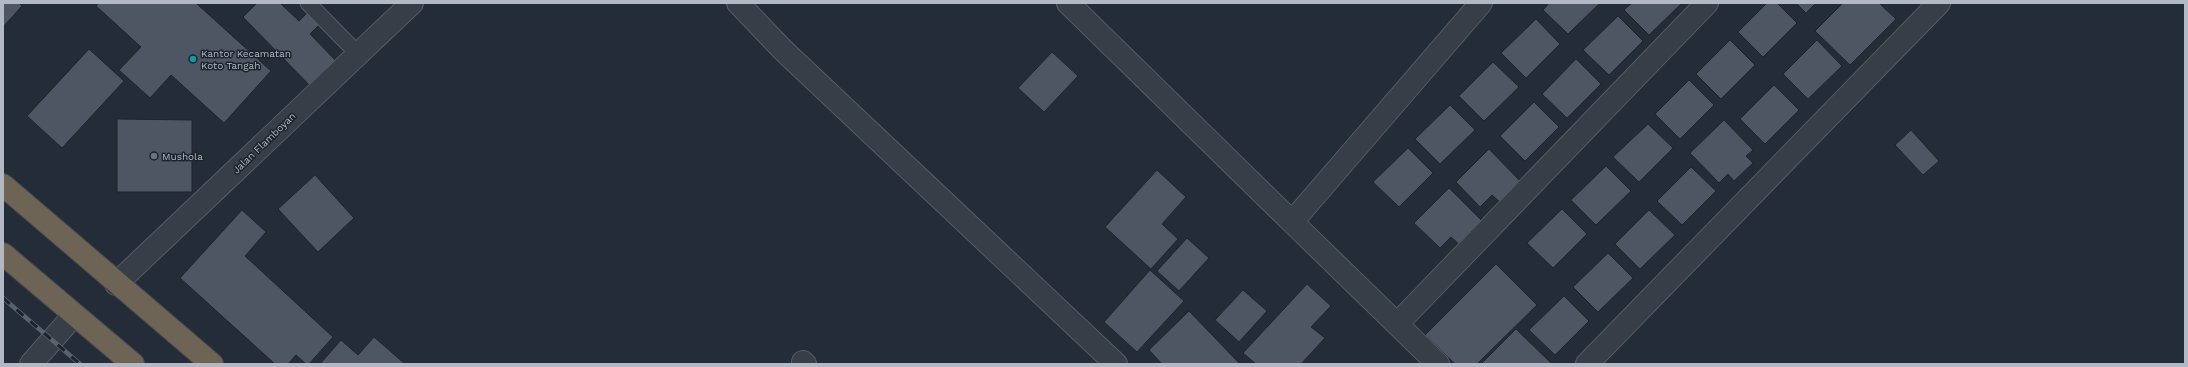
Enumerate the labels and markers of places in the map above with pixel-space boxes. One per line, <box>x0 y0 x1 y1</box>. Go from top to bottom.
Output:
place label: Kantor Kecamatan Koto Tangah <box>201 48 291 71</box>
marker: Kantor Kecamatan Koto Tangah <box>188 54 198 64</box>
marker: Mushola <box>149 151 159 161</box>
place label: Mushola <box>162 151 203 162</box>

